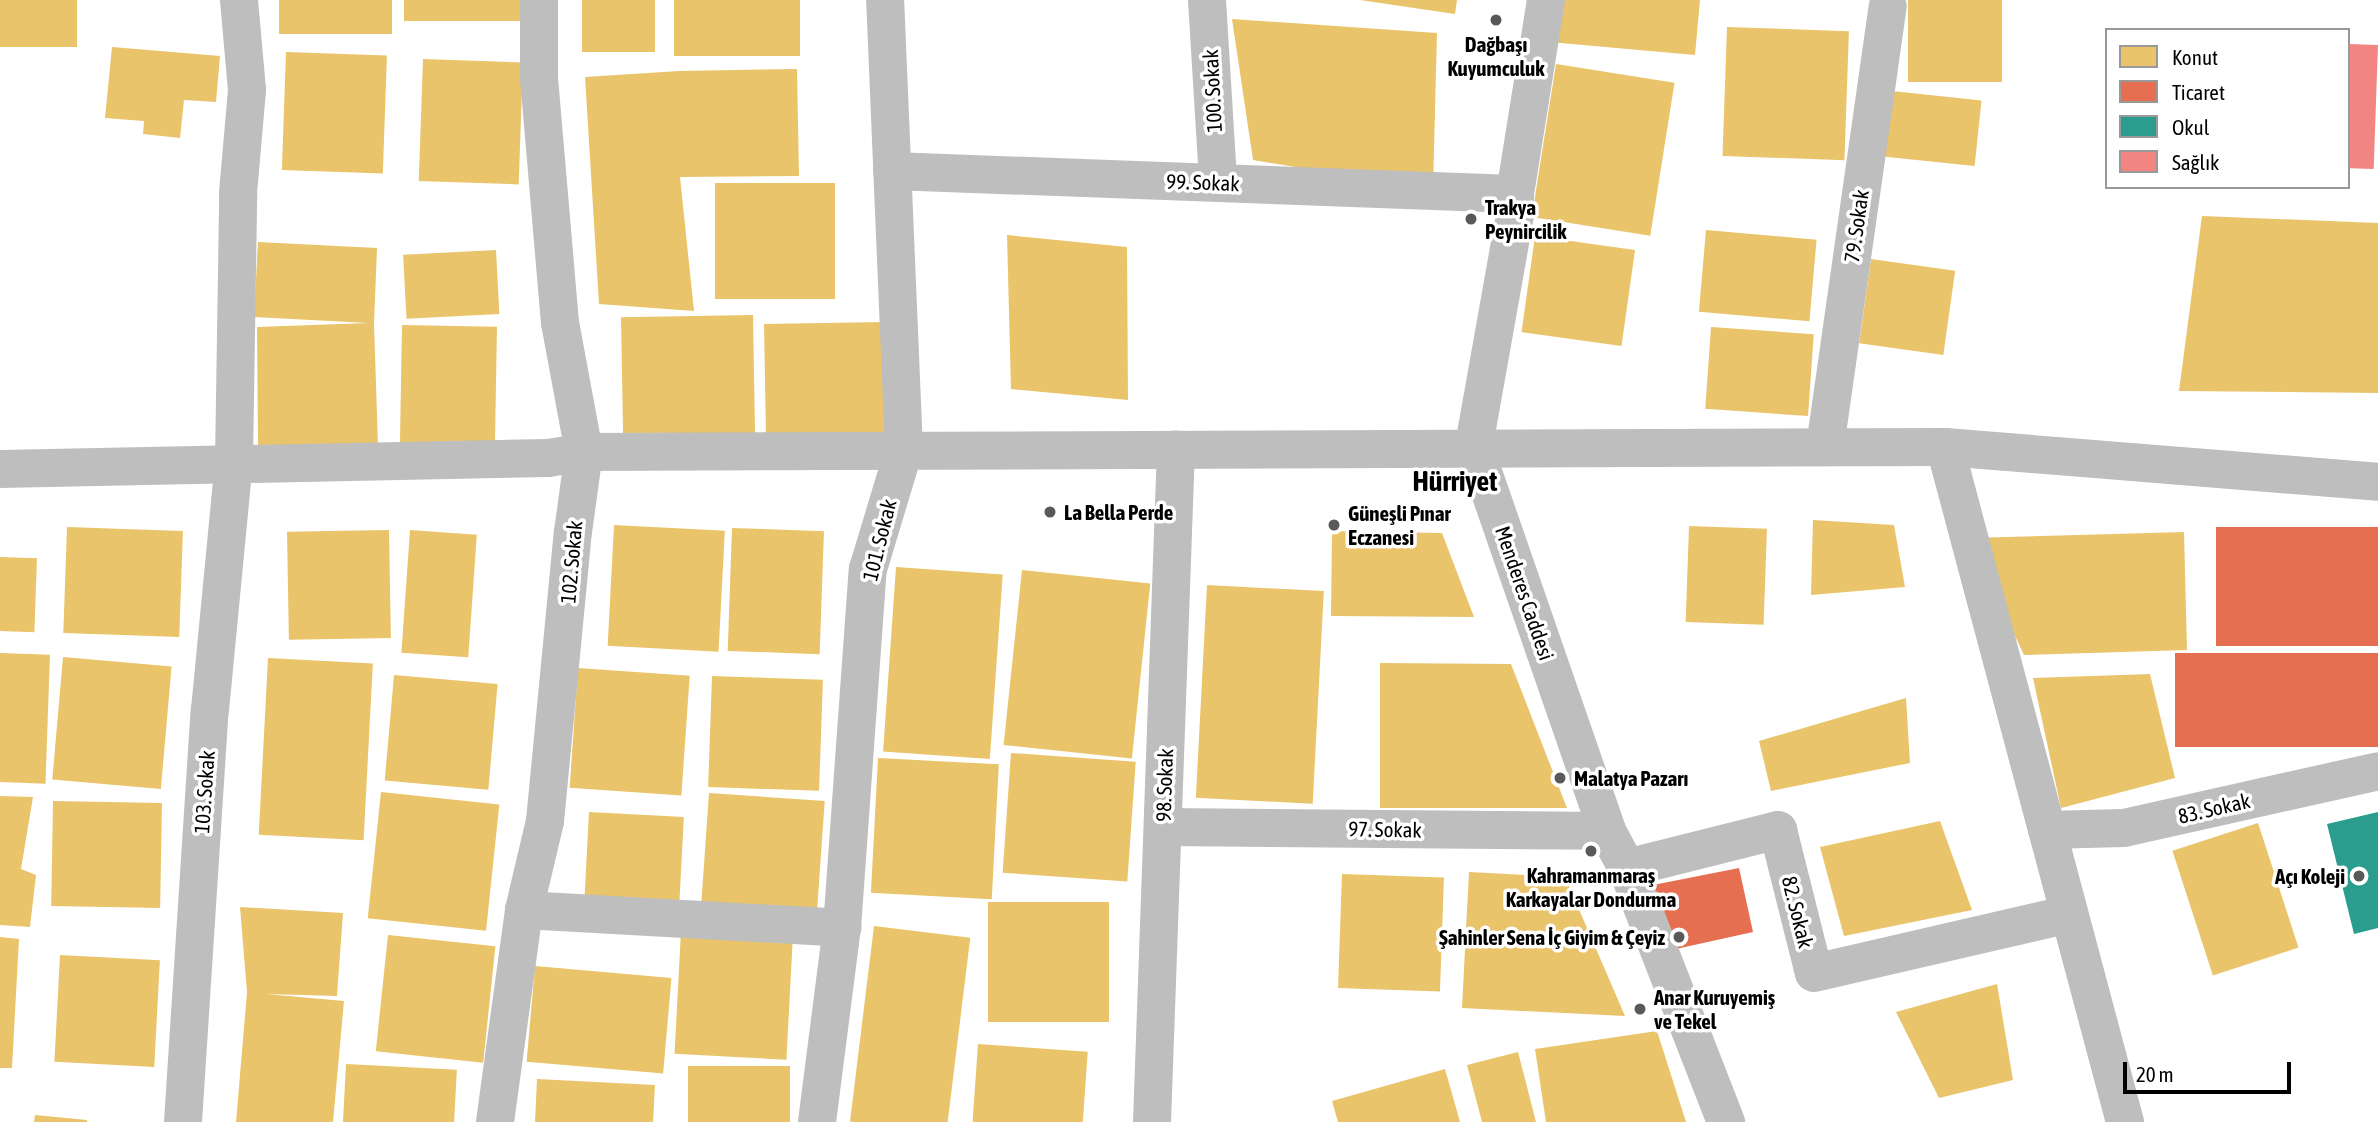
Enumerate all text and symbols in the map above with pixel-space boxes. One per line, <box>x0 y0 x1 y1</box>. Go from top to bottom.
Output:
marker: Dağbaşı Kuyumculuk <box>1488 12 1504 28</box>
legend <box>2105 28 2350 189</box>
place label: Dağbaşı Kuyumculuk <box>1448 31 1544 81</box>
text: Konut <box>2172 45 2218 69</box>
street label: 100. Sokak <box>1197 49 1227 133</box>
text: Ticaret <box>2172 80 2225 104</box>
text: Okul <box>2172 115 2209 139</box>
text: Sağlık <box>2172 150 2219 174</box>
street label: 99. Sokak <box>1166 168 1240 196</box>
street label: 79. Sokak <box>1838 188 1874 264</box>
place label: Trakya Peynircilik <box>1485 194 1567 244</box>
marker: Trakya Peynircilik <box>1463 211 1479 227</box>
district label: Hürriyet <box>1413 464 1497 498</box>
street label: 101. Sokak <box>857 497 901 583</box>
place label: La Bella Perde <box>1064 499 1173 525</box>
place label: Güneşli Pınar Eczanesi <box>1348 500 1451 550</box>
marker: La Bella Perde <box>1042 504 1058 520</box>
marker: Güneşli Pınar Eczanesi <box>1326 517 1342 533</box>
street label: 102. Sokak <box>555 519 587 605</box>
street label: Menderes Caddesi <box>1490 523 1560 663</box>
street label: 98. Sokak <box>1150 748 1178 822</box>
street label: 103. Sokak <box>189 750 219 834</box>
place label: Malatya Pazarı <box>1574 765 1688 791</box>
marker: Malatya Pazarı <box>1552 770 1568 786</box>
street label: 83. Sokak <box>2175 787 2253 829</box>
street label: 97. Sokak <box>1348 816 1422 842</box>
marker: Kahramanmaraş Karkayalar Dondurma <box>1583 843 1599 859</box>
place label: Kahramanmaraş Karkayalar Dondurma <box>1506 862 1676 912</box>
place label: Açı Koleji <box>2275 863 2345 889</box>
marker: Açı Koleji <box>2351 868 2367 884</box>
street label: 82. Sokak <box>1777 873 1819 951</box>
place label: Şahinler Sena İç Giyim & Çeyiz <box>1439 924 1665 950</box>
marker: Şahinler Sena İç Giyim & Çeyiz <box>1671 929 1687 945</box>
place label: Anar Kuruyemiş ve Tekel <box>1654 984 1775 1034</box>
marker: Anar Kuruyemiş ve Tekel <box>1632 1001 1648 1017</box>
scale bar <box>2126 1048 2294 1092</box>
text: 20 m <box>2136 1062 2174 1086</box>

